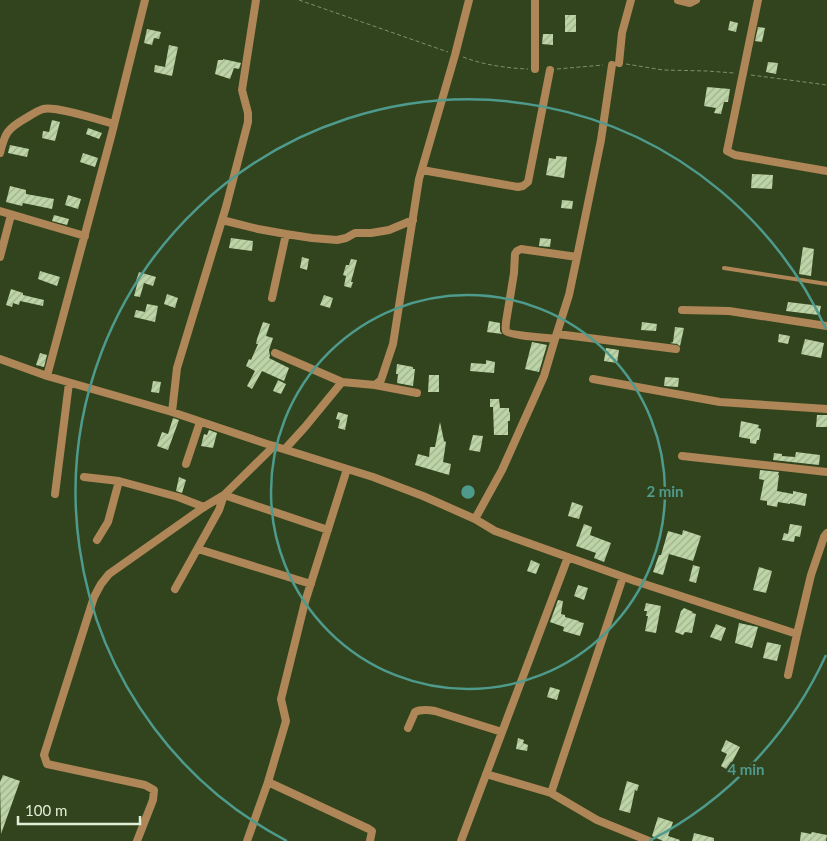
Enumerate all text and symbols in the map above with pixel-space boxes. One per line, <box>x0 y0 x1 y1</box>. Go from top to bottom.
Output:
text: 2 min <box>646 482 684 500</box>
centre of rings <box>459 483 477 501</box>
text: 4 min <box>727 760 765 778</box>
scale bar <box>18 794 140 826</box>
text: 100 m <box>25 801 67 819</box>

